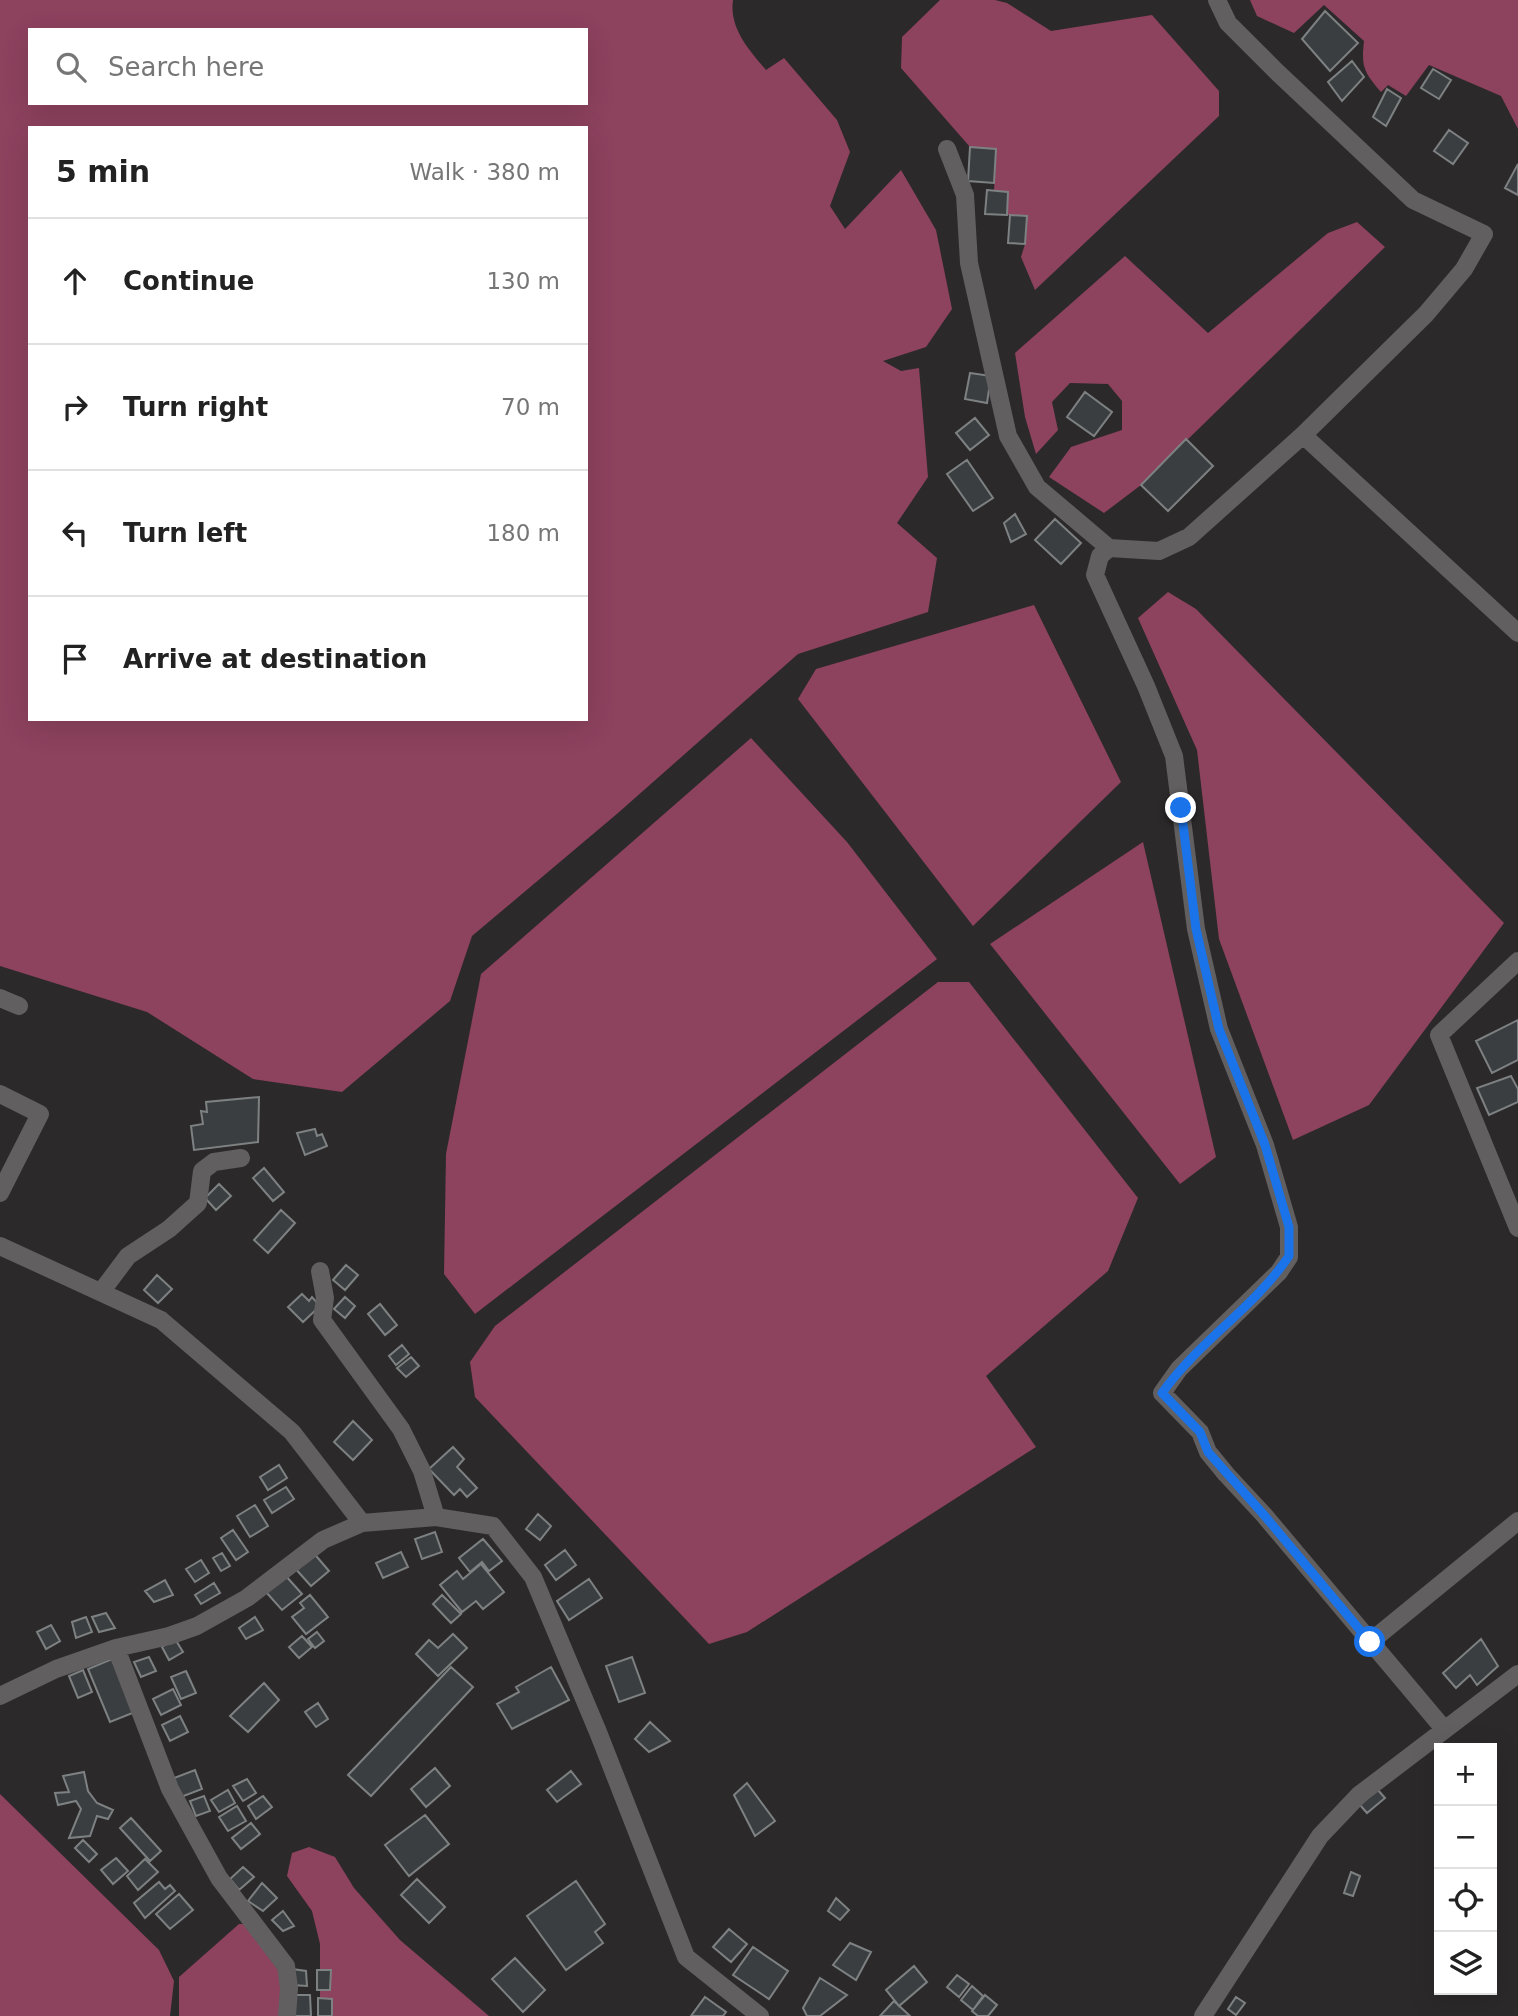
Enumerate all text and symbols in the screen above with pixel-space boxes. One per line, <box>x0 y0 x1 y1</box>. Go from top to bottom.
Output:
search box <box>28 28 588 105</box>
icon: search <box>52 48 90 86</box>
text: Search here <box>108 52 264 82</box>
text: 5 min <box>56 154 150 189</box>
text: Walk · 380 m <box>409 159 560 185</box>
icon: ahead <box>56 262 94 300</box>
text: Continue <box>123 266 254 296</box>
text: 130 m <box>486 268 560 294</box>
icon: right <box>56 388 94 426</box>
text: Turn right <box>123 392 268 422</box>
text: 70 m <box>501 394 560 420</box>
icon: left <box>56 514 94 552</box>
text: Turn left <box>123 518 247 548</box>
text: 180 m <box>486 520 560 546</box>
icon: arrive <box>56 640 94 678</box>
text: Arrive at destination <box>123 644 427 674</box>
route end <box>1165 792 1196 823</box>
route start <box>1354 1626 1385 1657</box>
map controls <box>1434 1743 1497 1995</box>
button: + <box>1434 1743 1497 1806</box>
button: − <box>1434 1806 1497 1869</box>
button: locate <box>1434 1869 1497 1932</box>
button: layers <box>1434 1932 1497 1995</box>

